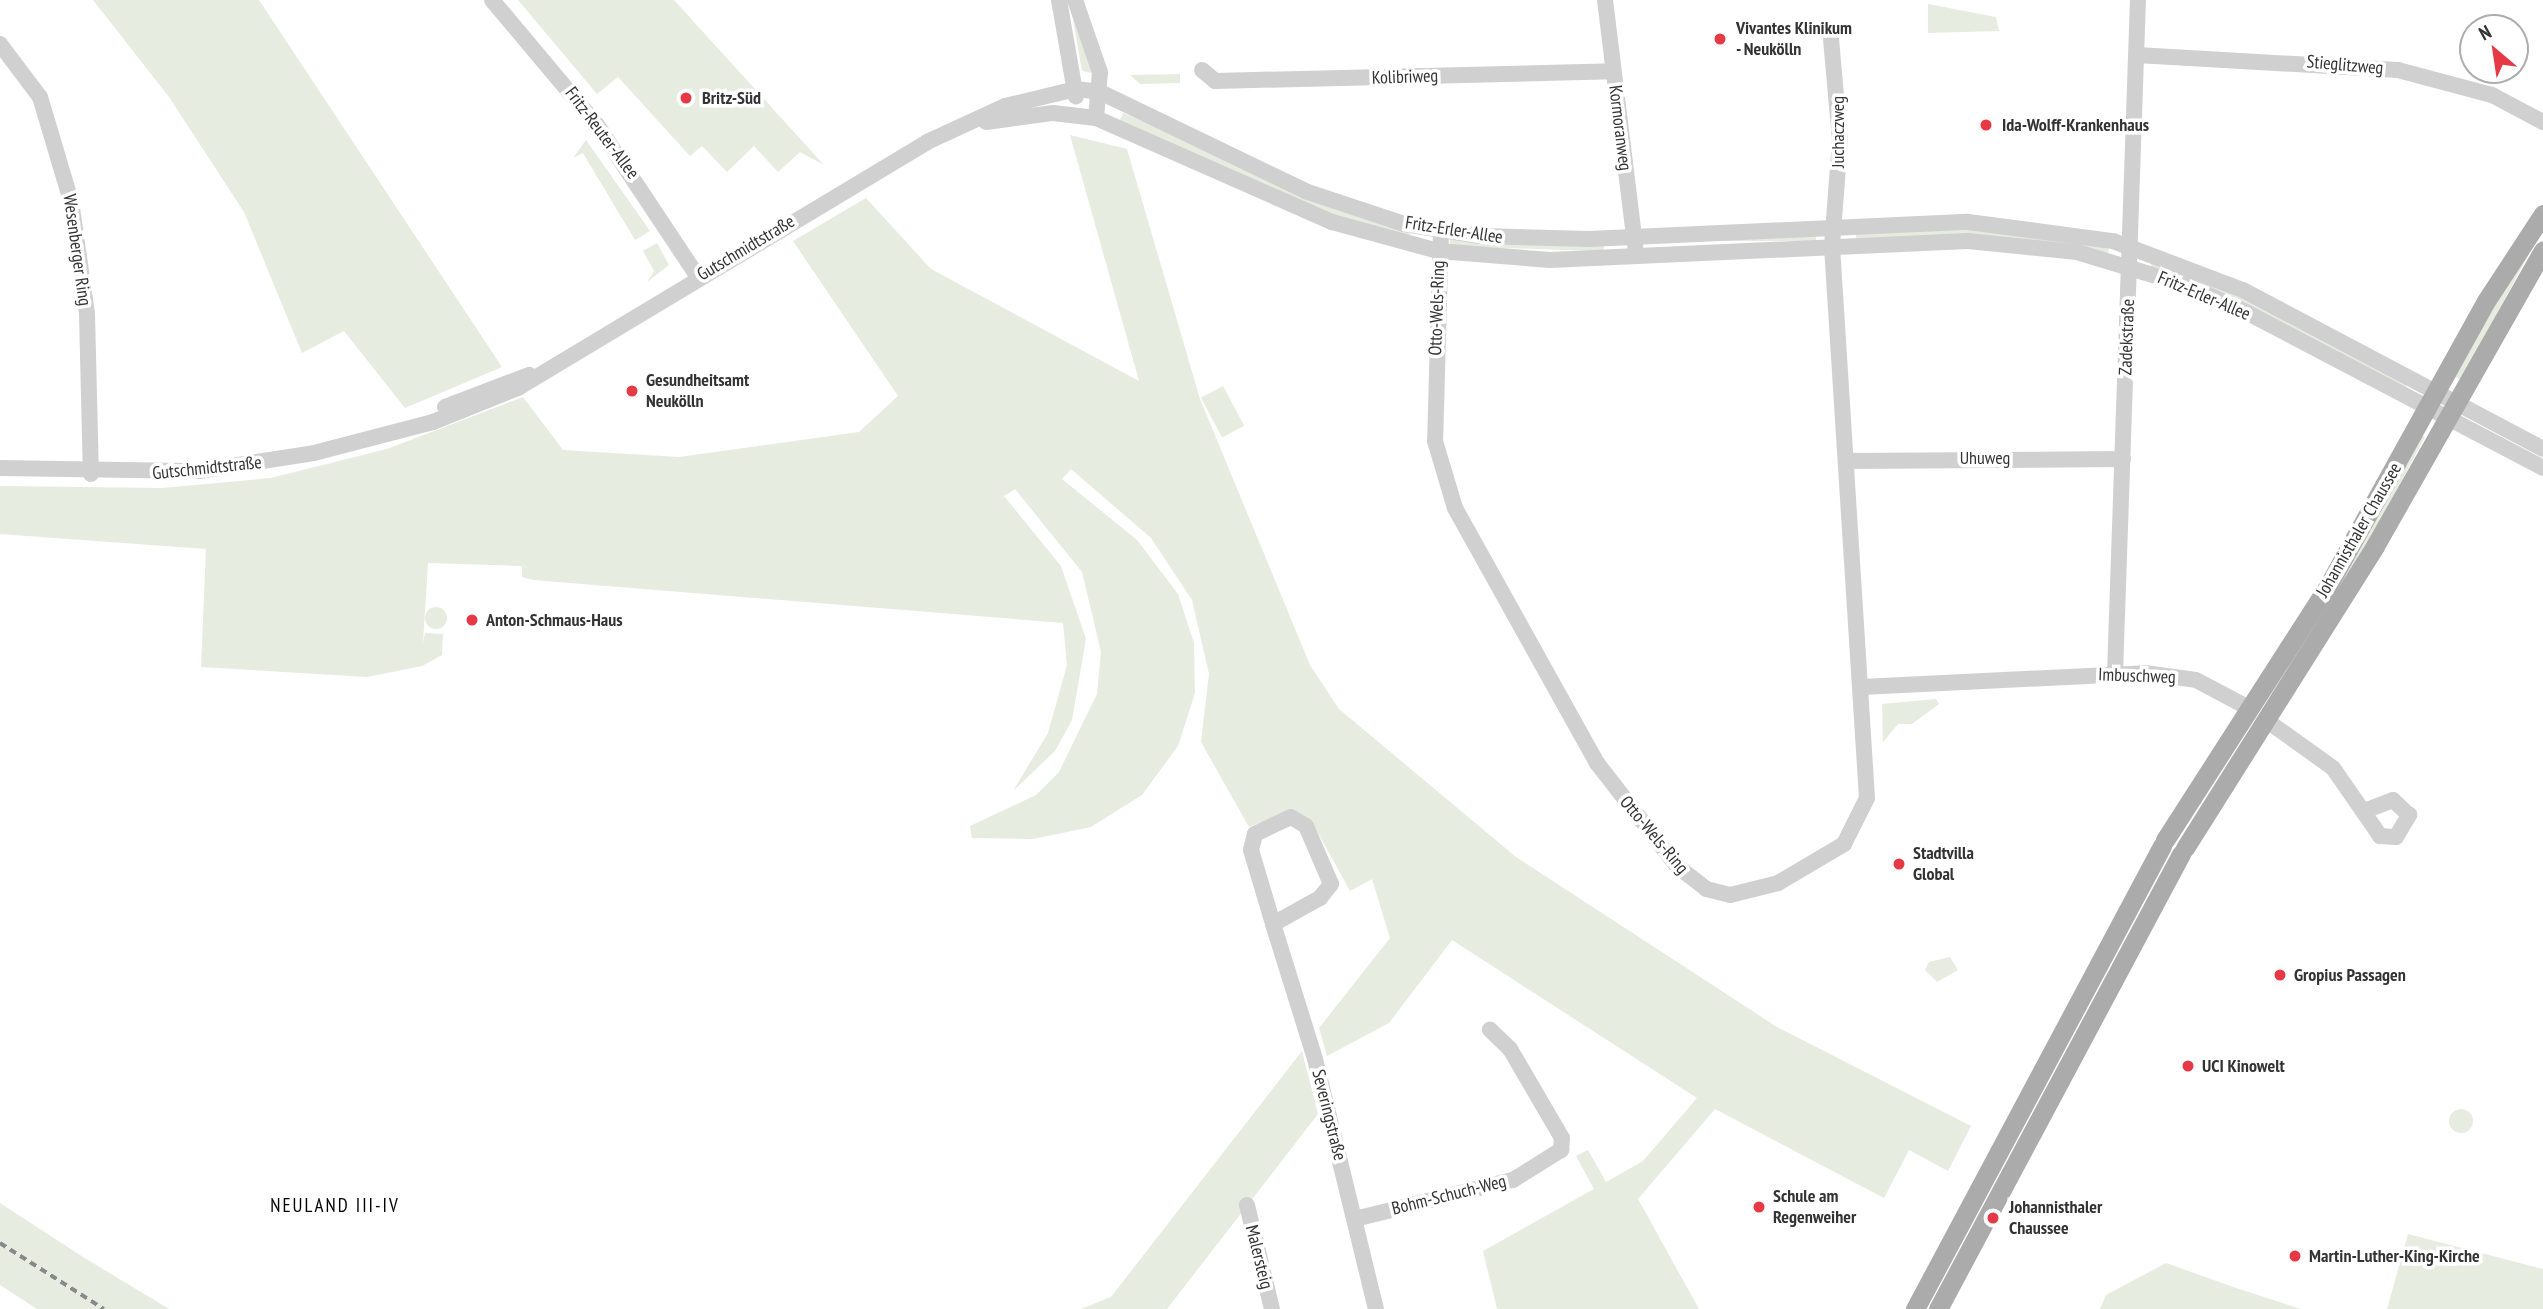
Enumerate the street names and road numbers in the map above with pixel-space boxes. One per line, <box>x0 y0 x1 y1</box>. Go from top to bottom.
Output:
street label: Stieglitzweg <box>2306 51 2384 79</box>
street label: Kolibriweg <box>1372 65 1438 89</box>
street label: Fritz-Reuter-Allee <box>560 83 644 183</box>
street label: Kormoranweg <box>1604 84 1636 172</box>
street label: Juchaczweg <box>1827 96 1849 168</box>
street label: Wesenberger Ring <box>58 193 96 307</box>
street label: Gutschmidtstraße <box>693 210 799 286</box>
street label: Fritz-Erler-Allee <box>1404 212 1504 248</box>
street label: Otto-Wels-Ring <box>1425 260 1449 356</box>
street label: Fritz-Erler-Allee <box>2155 267 2253 325</box>
street label: Zadekstraße <box>2115 298 2139 376</box>
street label: Uhuweg <box>1960 447 2010 469</box>
street label: Gutschmidtstraße <box>151 452 263 484</box>
street label: Johannisthaler Chaussee <box>2312 459 2406 601</box>
street label: Imbuschweg <box>2098 664 2176 688</box>
street label: Otto-Wels-Ring <box>1615 792 1693 878</box>
street label: Severingstraße <box>1307 1067 1351 1163</box>
street label: Bohm-Schuch-Weg <box>1390 1170 1508 1220</box>
street label: Malersteig <box>1241 1223 1277 1291</box>

